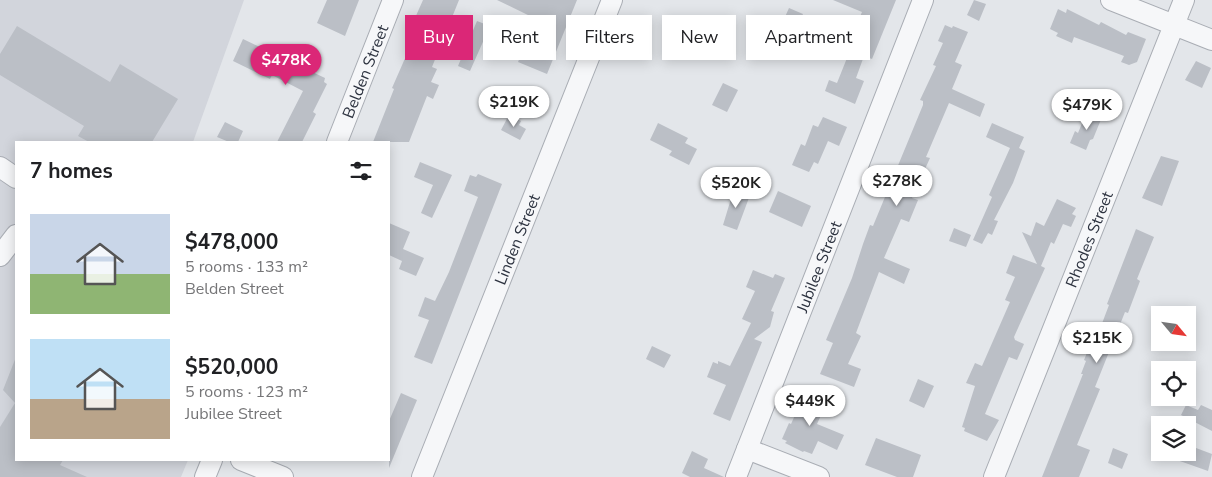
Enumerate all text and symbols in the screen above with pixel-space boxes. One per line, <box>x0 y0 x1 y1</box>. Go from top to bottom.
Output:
chip: Buy <box>405 15 473 60</box>
chip: Rent <box>483 15 556 60</box>
chip: Filters <box>566 15 652 60</box>
chip: New <box>662 15 736 60</box>
chip: Apartment <box>746 15 870 60</box>
street label: Belden Street <box>337 21 394 122</box>
pin: $478K <box>251 44 321 86</box>
text: $478K <box>261 49 311 71</box>
pin: $219K <box>479 86 549 128</box>
pin: $479K <box>1052 88 1122 131</box>
text: $219K <box>489 91 539 113</box>
text: $479K <box>1062 94 1112 116</box>
text: 7 homes <box>30 157 113 185</box>
icon: filters <box>347 157 375 185</box>
pin: $278K <box>862 164 932 207</box>
pin: $520K <box>701 166 771 209</box>
text: $278K <box>872 170 922 192</box>
text: $520K <box>711 172 761 194</box>
street label: Rhodes Street <box>1061 188 1119 291</box>
street label: Linden Street <box>490 190 546 288</box>
street label: Jubilee Street <box>791 218 847 317</box>
text: $478,000 <box>185 228 278 256</box>
icon: home <box>70 234 130 294</box>
text: 5 rooms · 133 m² <box>185 256 308 278</box>
text: Belden Street <box>185 278 284 300</box>
north arrow <box>1151 306 1196 351</box>
map controls <box>1151 306 1196 461</box>
pin: $215K <box>1062 322 1132 364</box>
text: $215K <box>1072 327 1122 349</box>
text: $520,000 <box>185 353 278 381</box>
icon: home <box>70 359 130 419</box>
button: locate <box>1151 361 1196 406</box>
text: 5 rooms · 123 m² <box>185 381 308 403</box>
pin: $449K <box>775 384 845 427</box>
text: $449K <box>785 390 835 412</box>
text: Jubilee Street <box>185 403 282 425</box>
button: layers <box>1151 416 1196 461</box>

